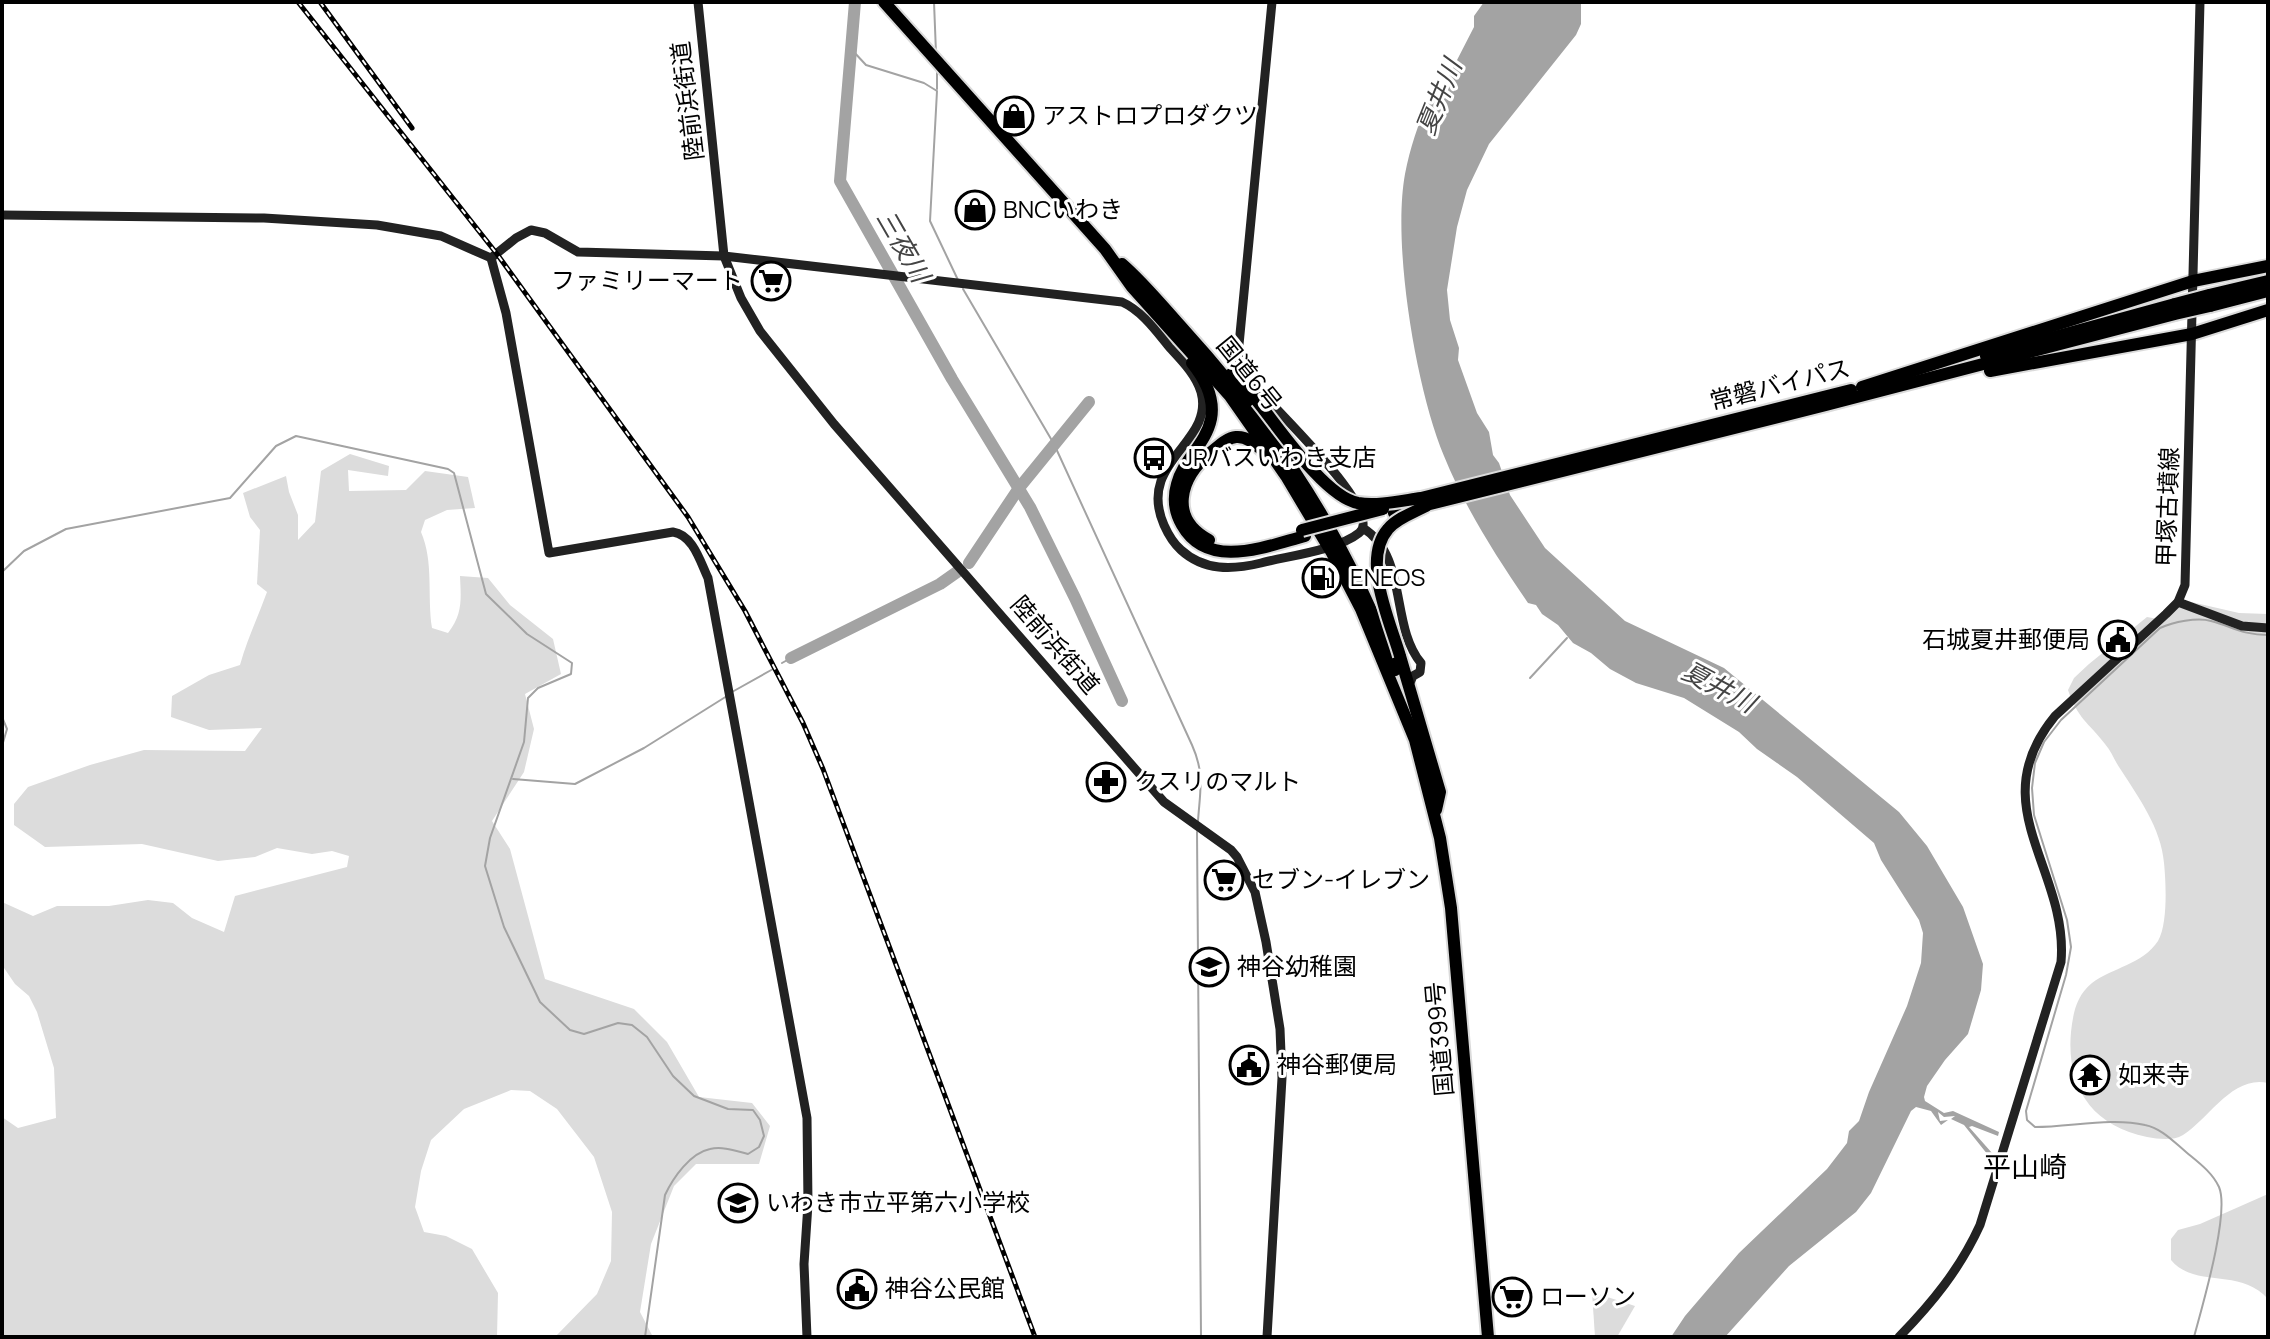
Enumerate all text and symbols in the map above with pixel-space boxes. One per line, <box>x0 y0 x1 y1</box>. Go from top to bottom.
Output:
street label: 陸前浜街道 <box>663 40 710 163</box>
water label: 夏井川 <box>1407 51 1470 140</box>
shop icon: アストロプロダクツ <box>993 95 1035 137</box>
place label: アストロプロダクツ <box>1042 98 1258 131</box>
shop icon: BNCいわき <box>954 189 996 231</box>
place label: BNCいわき <box>1003 192 1123 225</box>
water label: 三夜川 <box>869 203 940 291</box>
supermarket icon: ファミリーマート <box>750 260 792 302</box>
place label: ファミリーマート <box>551 263 743 296</box>
street label: 国道6号 <box>1210 329 1290 417</box>
street label: 常磐バイパス <box>1706 350 1853 417</box>
bus stop icon: JRバスいわき支店 <box>1133 437 1175 479</box>
place label: JRバスいわき支店 <box>1182 440 1376 473</box>
street label: 甲塚古墳線 <box>2148 446 2185 567</box>
fuel station icon: ENEOS <box>1301 557 1343 599</box>
place label: ENEOS <box>1350 560 1425 593</box>
street label: 陸前浜街道 <box>1004 588 1108 700</box>
public building icon: 石城夏井郵便局 <box>2097 619 2139 661</box>
place label: 石城夏井郵便局 <box>1922 622 2090 655</box>
water label: 夏井川 <box>1677 652 1765 722</box>
pharmacy icon: クスリのマルト <box>1085 761 1127 803</box>
place label: クスリのマルト <box>1134 764 1301 797</box>
supermarket icon: セブン-イレブン <box>1203 859 1245 901</box>
place label: セブン-イレブン <box>1252 862 1430 895</box>
school or university icon: 神谷幼稚園 <box>1188 946 1230 988</box>
place label: 神谷幼稚園 <box>1237 949 1357 982</box>
street label: 国道399号 <box>1417 980 1460 1098</box>
public building icon: 神谷郵便局 <box>1228 1044 1270 1086</box>
place label: 神谷郵便局 <box>1277 1047 1397 1080</box>
temple icon: 如来寺 <box>2069 1054 2111 1096</box>
place label: 如来寺 <box>2118 1057 2190 1090</box>
district label: 平山崎 <box>1983 1147 2067 1185</box>
school or university icon: いわき市立平第六小学校 <box>717 1182 759 1224</box>
place label: いわき市立平第六小学校 <box>766 1185 1030 1218</box>
public building icon: 神谷公民館 <box>836 1268 878 1310</box>
place label: 神谷公民館 <box>885 1271 1005 1304</box>
supermarket icon: ローソン <box>1491 1276 1533 1318</box>
place label: ローソン <box>1540 1279 1636 1312</box>

